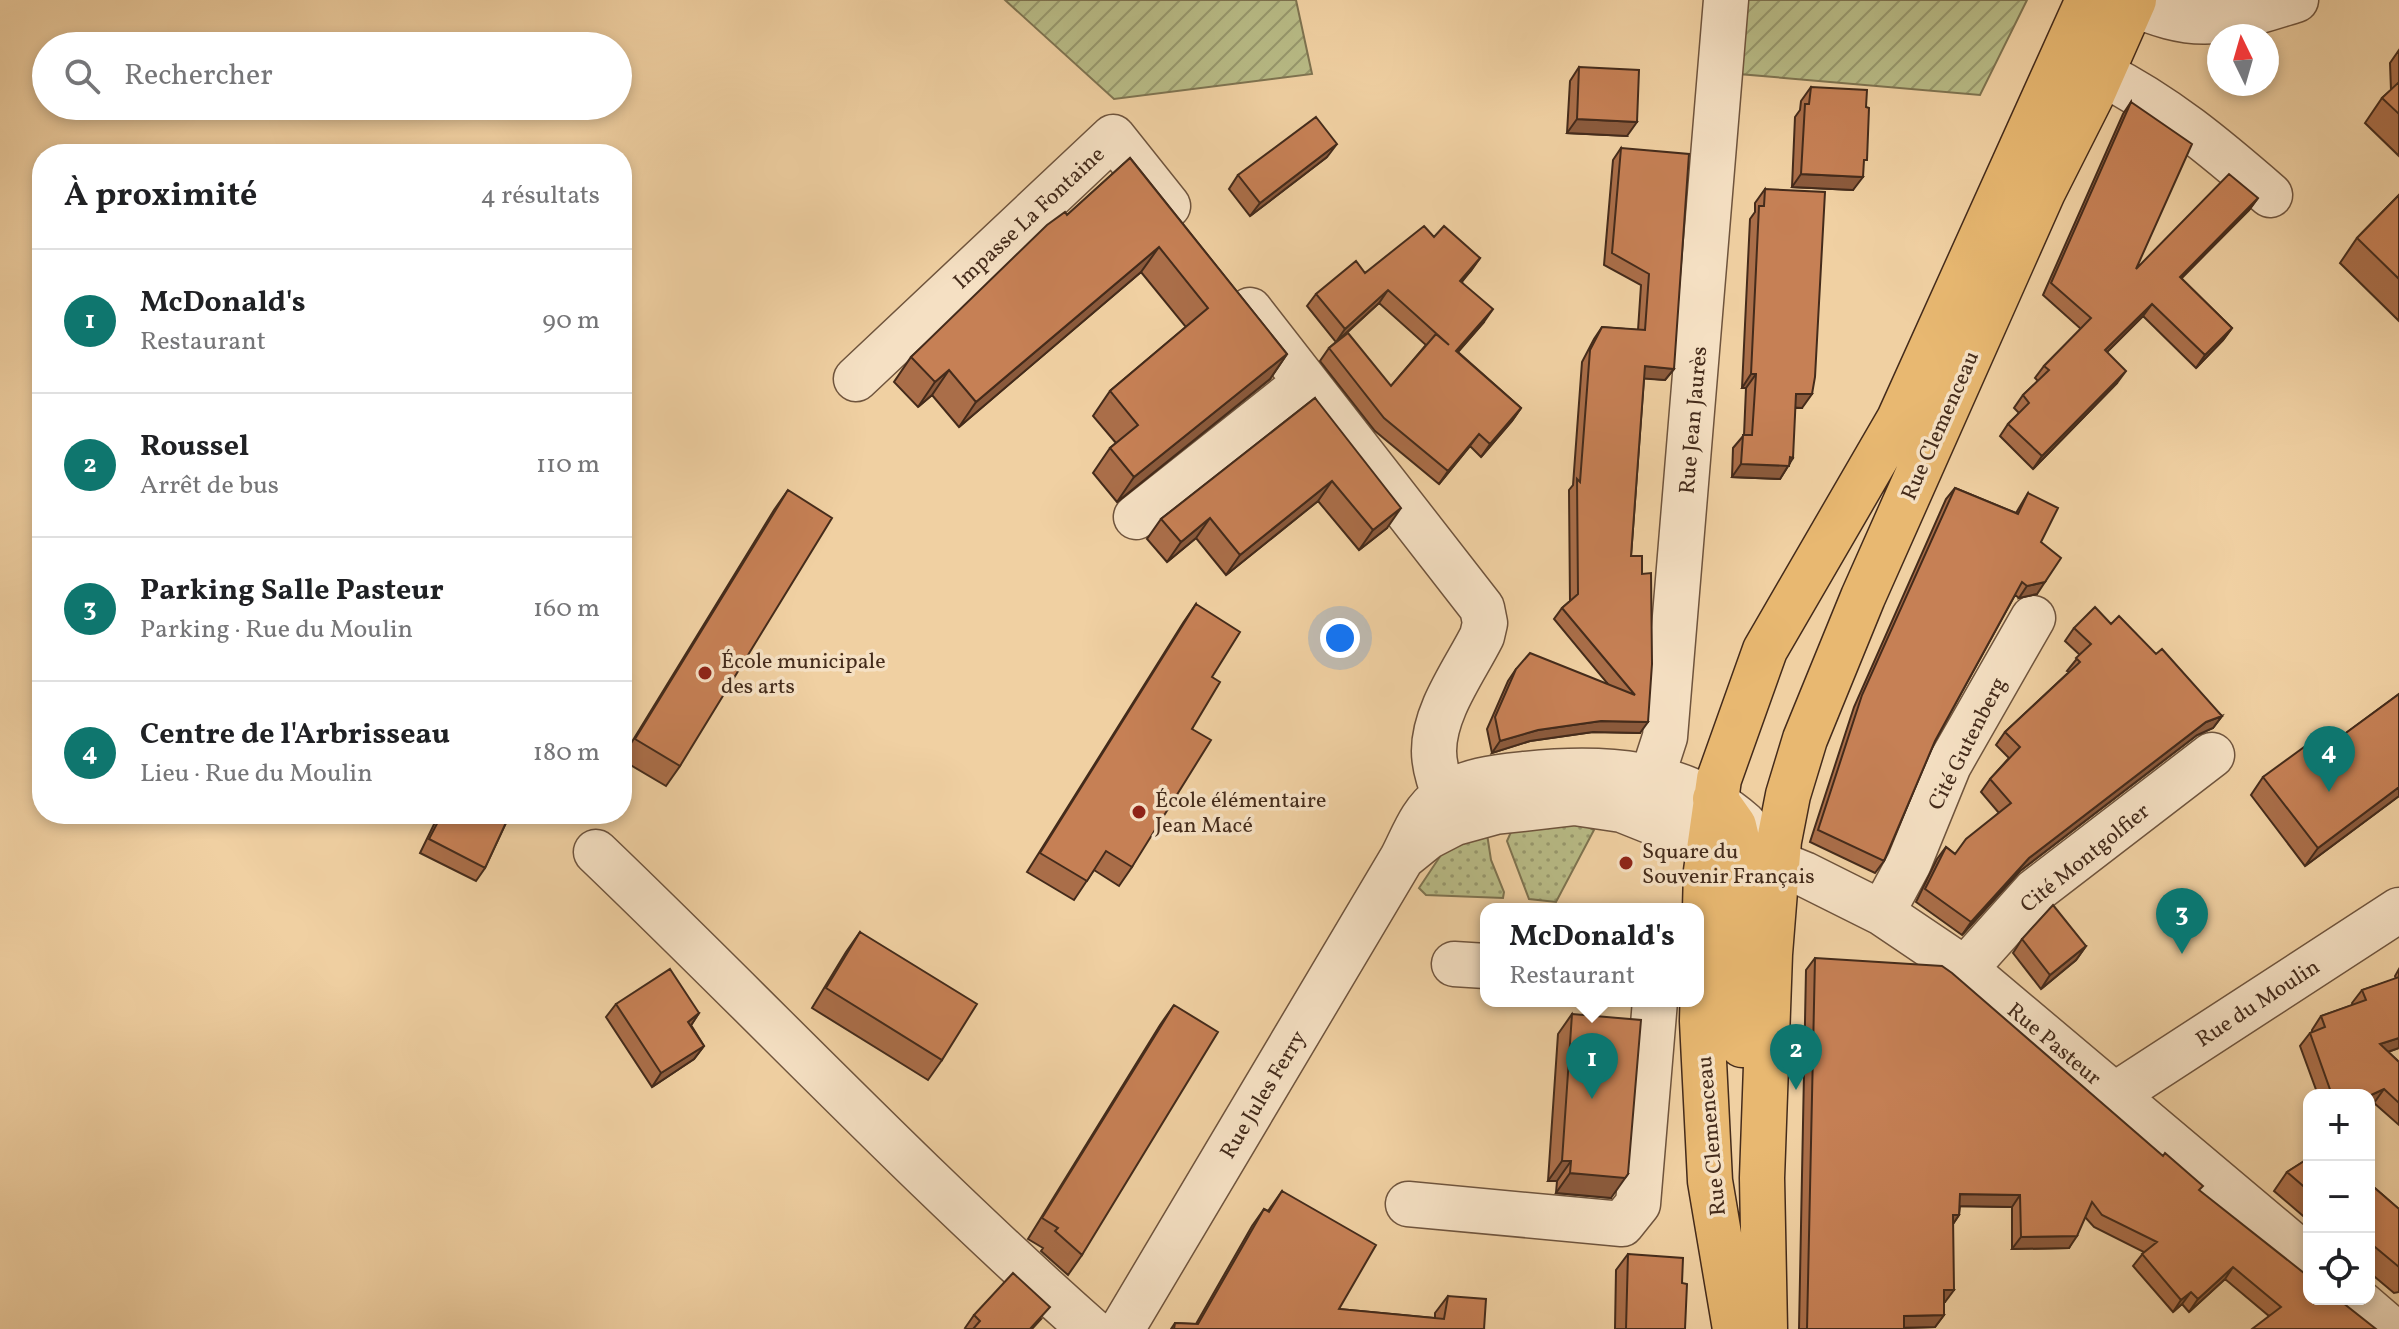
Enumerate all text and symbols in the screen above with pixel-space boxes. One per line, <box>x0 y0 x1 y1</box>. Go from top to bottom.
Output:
north arrow <box>2207 24 2279 96</box>
search box <box>32 32 632 120</box>
icon: search <box>60 54 104 98</box>
text: Rechercher <box>124 55 273 97</box>
street label: Impasse La Fontaine <box>947 140 1112 297</box>
text: À proximité <box>64 173 257 220</box>
text: 4 résultats <box>481 178 600 214</box>
text: McDonald's <box>140 282 306 324</box>
text: 1 <box>85 303 95 339</box>
text: 90 m <box>542 303 600 339</box>
text: Restaurant <box>140 324 266 360</box>
street label: Rue Jean Jaurès <box>1673 345 1716 495</box>
street label: Rue Clemenceau <box>1895 346 1988 506</box>
text: Roussel <box>140 426 249 468</box>
text: 2 <box>83 447 97 483</box>
text: 110 m <box>536 447 600 483</box>
text: Arrêt de bus <box>140 468 279 504</box>
text: Parking Salle Pasteur <box>140 570 444 612</box>
text: 3 <box>83 591 97 627</box>
text: 160 m <box>533 591 600 627</box>
text: Parking · Rue du Moulin <box>140 612 413 648</box>
your location <box>1320 618 1360 658</box>
place label: École municipale des arts <box>721 647 886 703</box>
marker: École municipale des arts <box>696 664 714 682</box>
street label: Cité Gutenberg <box>1921 672 2015 816</box>
text: Centre de l'Arbrisseau <box>140 714 450 756</box>
pin: 4 <box>2303 726 2355 792</box>
text: 4 <box>82 735 98 771</box>
text: 180 m <box>533 735 600 771</box>
text: Lieu · Rue du Moulin <box>140 756 373 792</box>
place label: École élémentaire Jean Macé <box>1155 786 1326 842</box>
street label: Cité Montgolfier <box>2014 797 2157 921</box>
marker: École élémentaire Jean Macé <box>1130 803 1148 821</box>
place label: Square du Souvenir Français <box>1642 837 1815 893</box>
marker: Square du Souvenir Français <box>1617 854 1635 872</box>
pin: 3 <box>2156 888 2208 954</box>
popup <box>1480 903 1704 1007</box>
text: McDonald's <box>1509 916 1675 958</box>
street label: Rue du Moulin <box>2190 952 2326 1056</box>
text: Restaurant <box>1509 958 1635 994</box>
street label: Rue Pasteur <box>1999 996 2107 1094</box>
pin: 2 <box>1770 1024 1822 1090</box>
street label: Rue Jules Ferry <box>1214 1025 1315 1165</box>
pin: 1 <box>1566 1033 1618 1099</box>
street label: Rue Clemenceau <box>1690 1055 1735 1217</box>
map controls <box>2303 1089 2375 1305</box>
button: + <box>2303 1089 2375 1161</box>
button: − <box>2303 1161 2375 1233</box>
button: locate <box>2303 1233 2375 1305</box>

